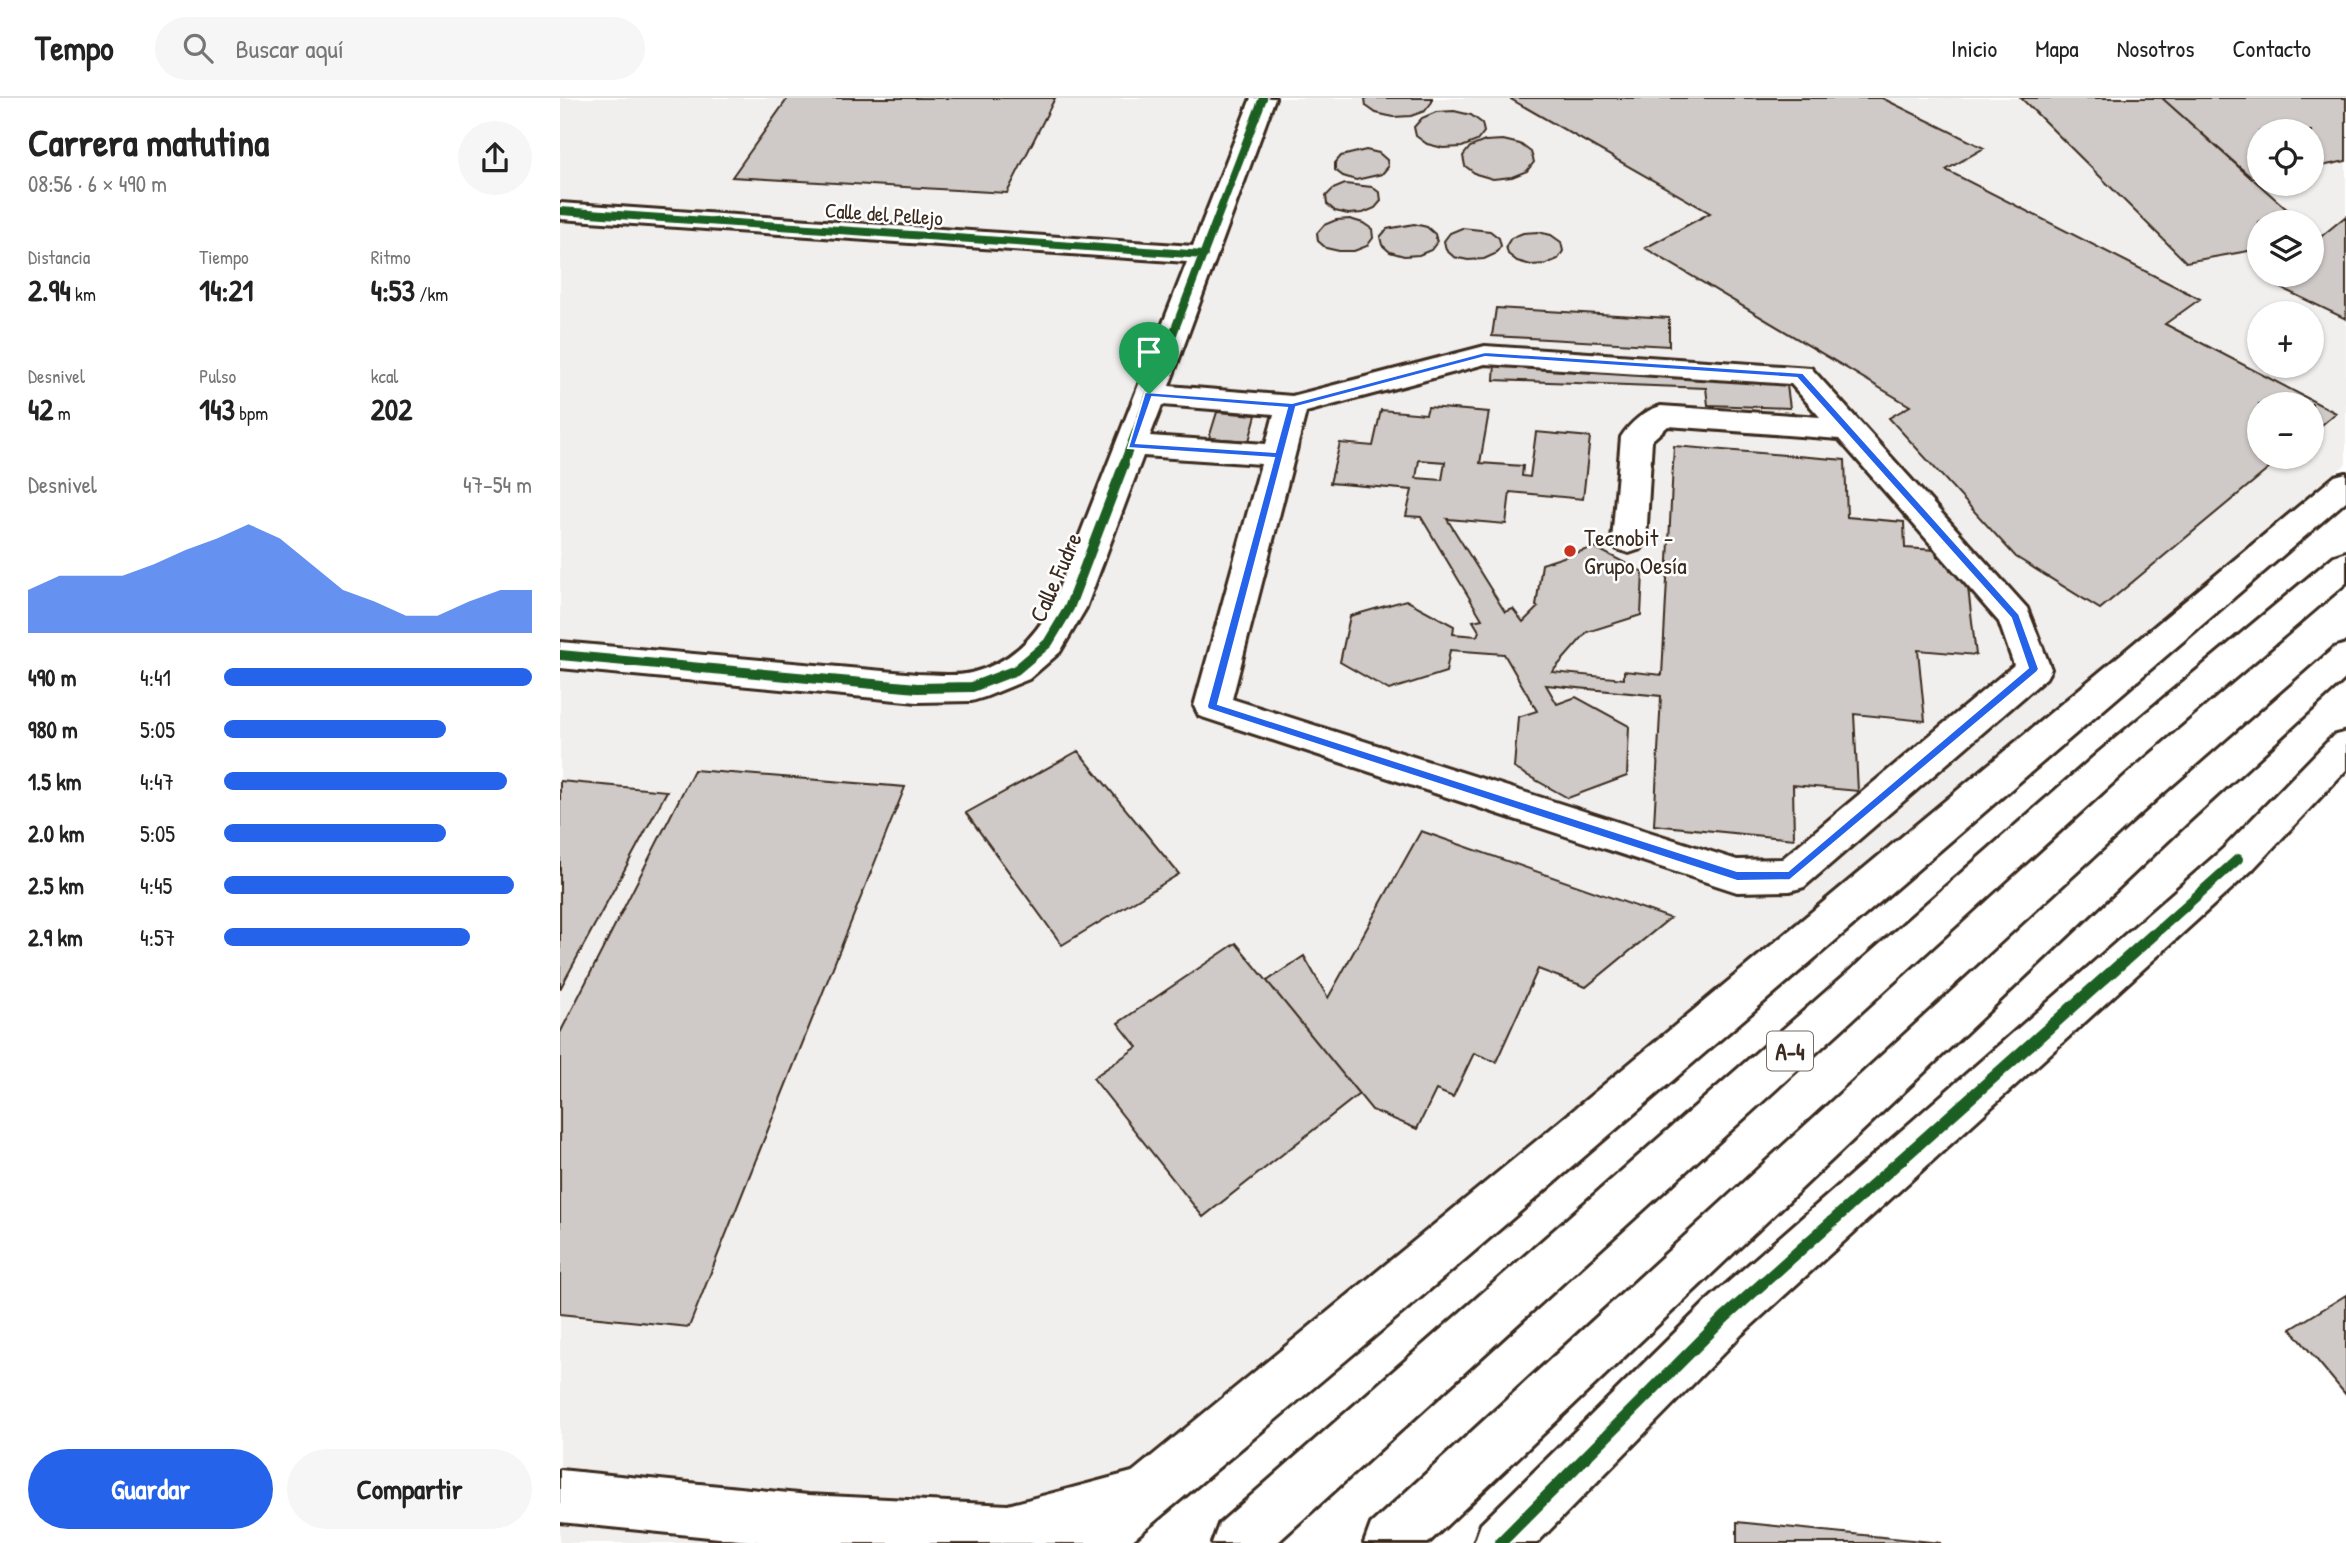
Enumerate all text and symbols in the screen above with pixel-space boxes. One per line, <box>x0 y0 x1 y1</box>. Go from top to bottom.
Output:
search box <box>155 17 645 80</box>
text: Tempo <box>35 26 113 70</box>
icon: search <box>179 29 217 67</box>
text: Buscar aquí <box>235 31 344 66</box>
text: Inicio <box>1951 32 1997 64</box>
text: Mapa <box>2035 32 2079 64</box>
text: Nosotros <box>2117 32 2194 64</box>
text: Contacto <box>2232 32 2311 64</box>
text: Carrera matutina <box>28 116 269 168</box>
map controls <box>2247 119 2324 469</box>
button: locate <box>2247 119 2324 196</box>
button: share <box>458 121 532 195</box>
text: 08:56 · 6 × 490 m <box>28 168 167 199</box>
street label: Calle del Pellejo <box>824 195 944 233</box>
button: layers <box>2247 210 2324 287</box>
text: Distancia <box>28 244 90 270</box>
text: Tiempo <box>199 244 249 270</box>
text: Ritmo <box>371 244 411 270</box>
text: 2.94 <box>28 270 71 310</box>
text: 14:21 <box>199 270 253 310</box>
text: 4:53 <box>371 270 415 310</box>
text: km <box>71 281 96 307</box>
text: /km <box>415 281 448 307</box>
button: + <box>2247 301 2324 378</box>
pin <box>1119 322 1179 394</box>
icon: arrive <box>1130 333 1168 371</box>
text: Desnivel <box>28 363 85 389</box>
text: Pulso <box>199 363 236 389</box>
text: kcal <box>371 363 398 389</box>
text: 42 <box>28 389 53 429</box>
text: 143 <box>199 389 235 429</box>
text: 202 <box>371 389 412 429</box>
button: − <box>2247 392 2324 469</box>
text: m <box>53 400 71 426</box>
text: bpm <box>235 400 268 426</box>
text: Desnivel <box>28 469 97 500</box>
text: 47–54 m <box>463 469 532 500</box>
place label: Tecnobit - Grupo Oesía <box>1584 521 1687 581</box>
street label: Calle Fudre <box>1021 527 1089 627</box>
marker: Tecnobit - Grupo Oesía <box>1562 543 1578 559</box>
text: 490 m <box>28 662 76 693</box>
text: 4:41 <box>140 662 171 693</box>
text: 980 m <box>28 714 78 745</box>
text: 5:05 <box>140 714 175 745</box>
text: 1.5 km <box>28 766 81 797</box>
text: 4:47 <box>140 766 174 797</box>
text: 2.0 km <box>28 818 84 849</box>
text: 5:05 <box>140 818 175 849</box>
text: 2.5 km <box>28 870 84 901</box>
text: 4:45 <box>140 870 172 901</box>
text: 2.9 km <box>28 922 83 953</box>
text: 4:57 <box>140 922 175 953</box>
road number: A-4 <box>1767 1032 1813 1070</box>
button: Guardar <box>28 1449 273 1529</box>
button: Compartir <box>287 1449 532 1529</box>

